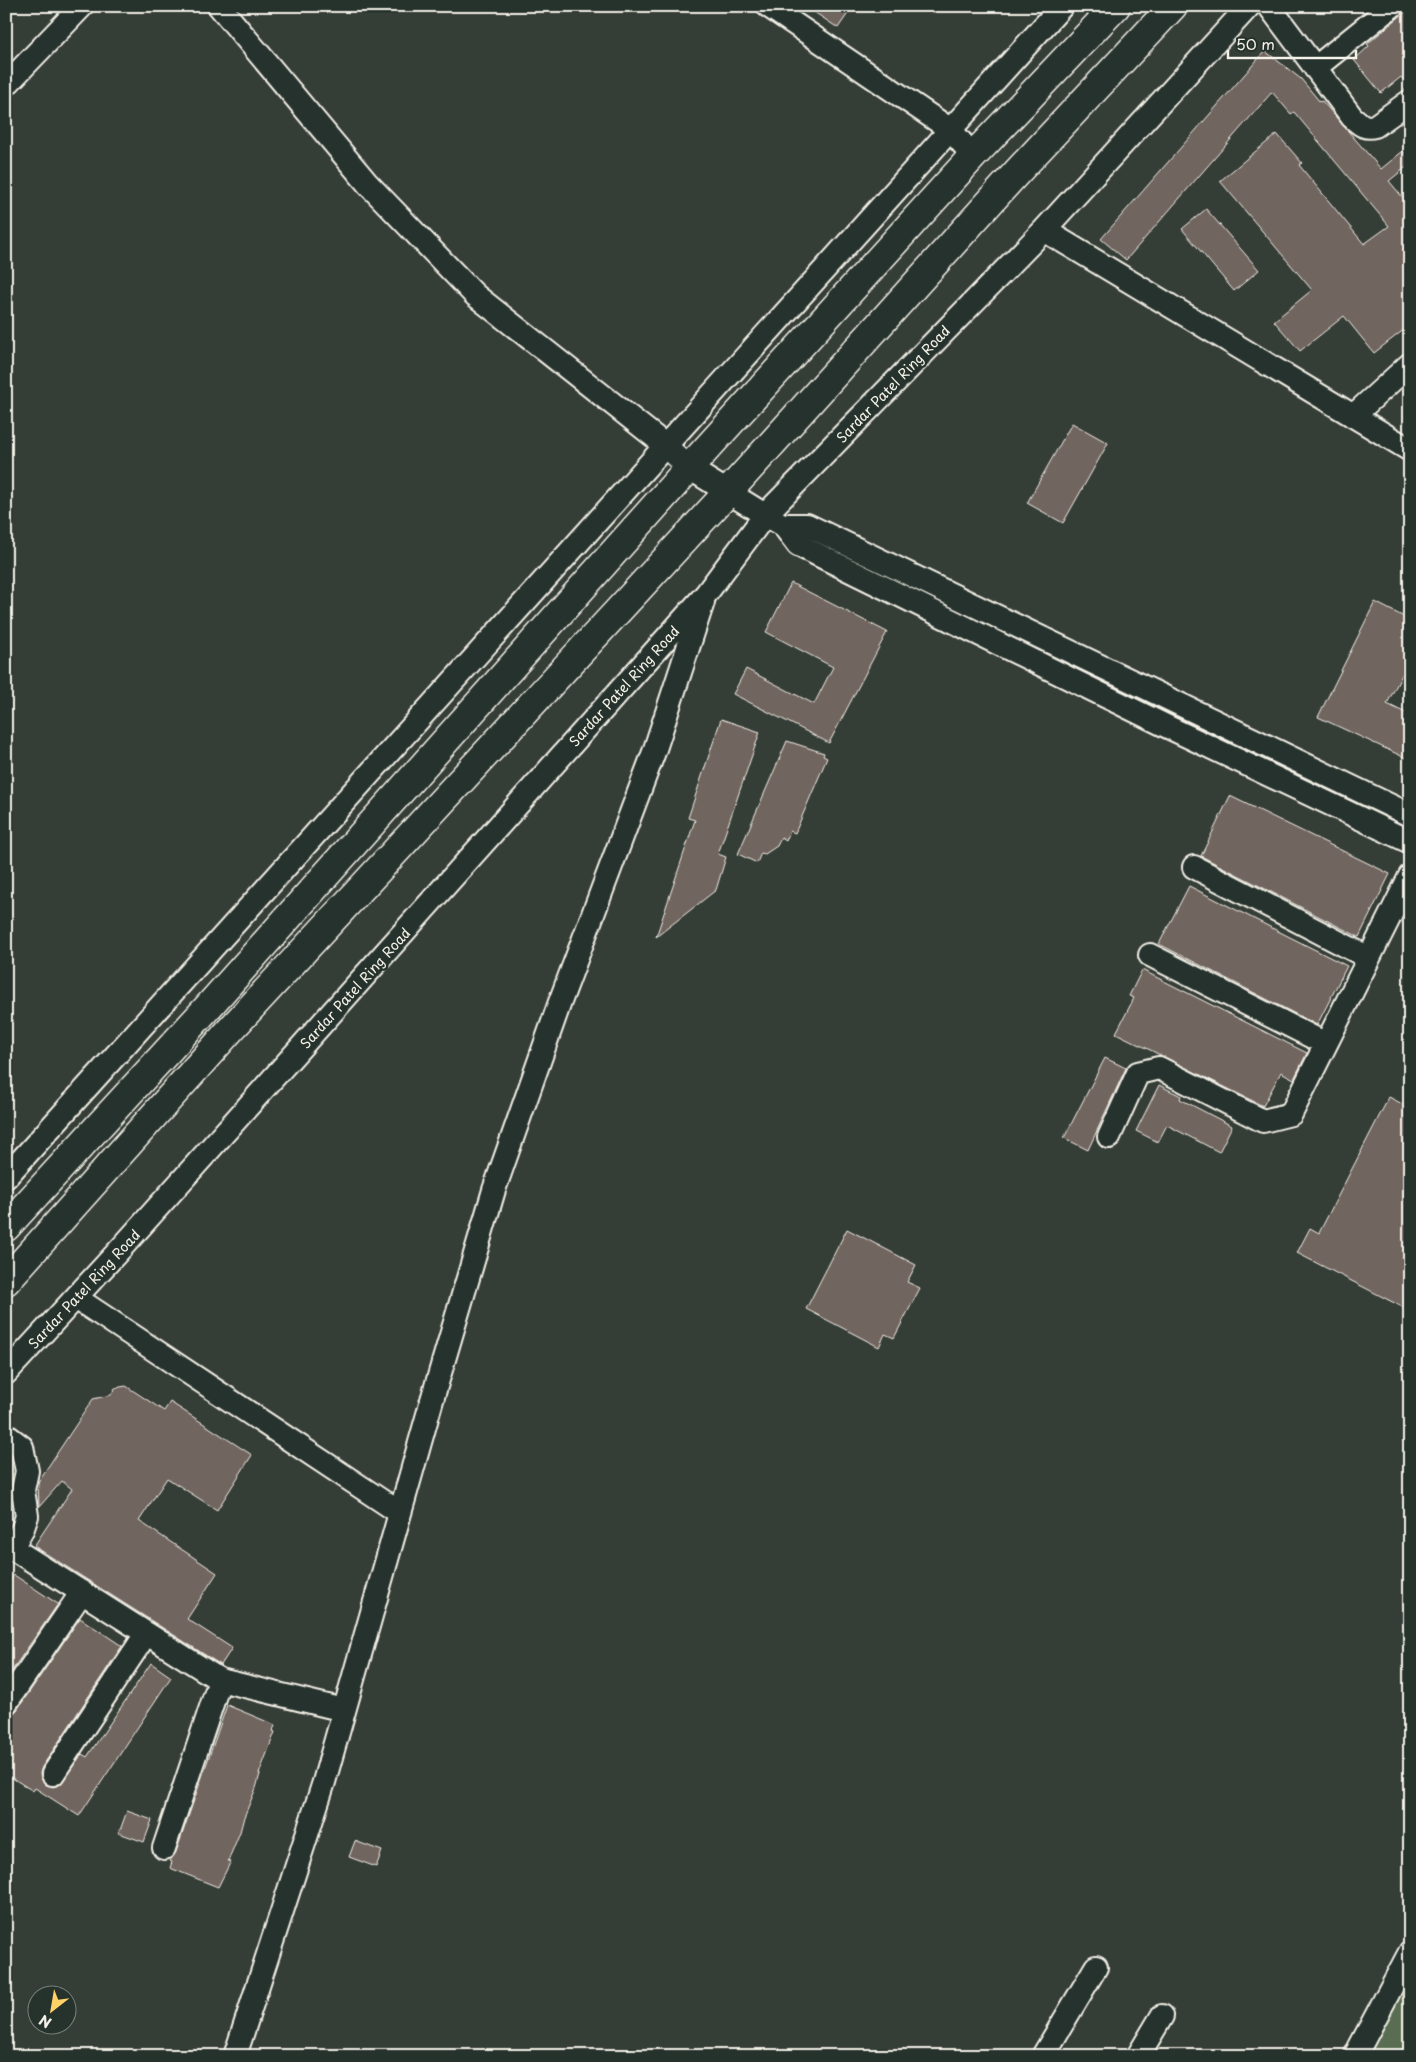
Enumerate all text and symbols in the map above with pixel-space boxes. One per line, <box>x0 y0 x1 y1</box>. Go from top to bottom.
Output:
scale bar <box>1228 28 1356 60</box>
text: 50 m <box>1236 32 1275 55</box>
street label: Sardar Patel Ring Road <box>831 320 955 448</box>
street label: Sardar Patel Ring Road <box>564 621 684 751</box>
street label: Sardar Patel Ring Road <box>295 923 415 1053</box>
street label: Sardar Patel Ring Road <box>23 1225 145 1353</box>
north arrow <box>28 1984 78 2034</box>
text: N <box>35 2010 55 2033</box>

